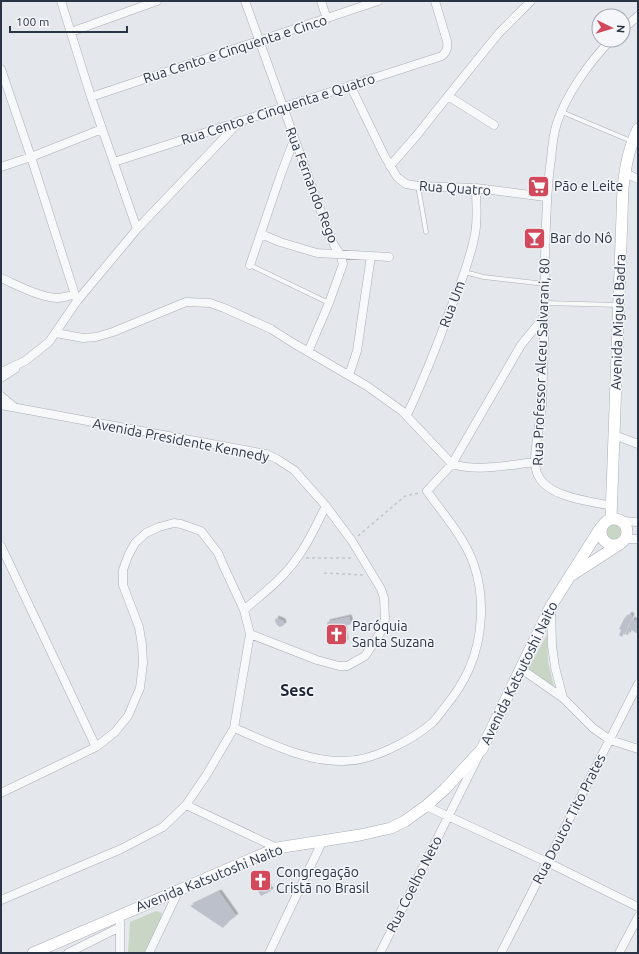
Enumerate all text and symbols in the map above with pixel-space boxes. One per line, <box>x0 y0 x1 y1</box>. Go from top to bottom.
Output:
scale bar <box>10 8 127 34</box>
north arrow <box>591 8 631 48</box>
street label: Rua Cento e Cinquenta e Cinco <box>141 12 329 86</box>
text: 100 m <box>16 15 49 28</box>
text: N <box>615 24 627 33</box>
street label: Rua Cento e Cinquenta e Quatro <box>179 70 377 148</box>
street label: Rua Fernando Rego <box>283 125 341 245</box>
supermarket icon: Pão e Leite <box>525 173 551 199</box>
street label: Rua Quatro <box>418 178 492 198</box>
place label: Pão e Leite <box>554 178 623 194</box>
bar icon: Bar do Nô <box>522 225 548 251</box>
place label: Bar do Nô <box>550 230 612 246</box>
street label: Avenida Miguel Badra <box>608 254 628 390</box>
street label: Rua Professor Alceu Salvarani, 80 <box>529 258 553 466</box>
street label: Rua Um <box>436 278 468 330</box>
street label: Avenida Presidente Kennedy <box>91 415 271 465</box>
street label: Avenida Katsutoshi Naito <box>477 599 561 747</box>
place label: Paróquia Santa Suzana <box>352 618 435 650</box>
church icon: Paróquia Santa Suzana <box>324 621 350 647</box>
district label: Sesc <box>280 681 314 699</box>
street label: Rua Doutor Tito Prates <box>529 751 609 887</box>
street label: Rua Coelho Neto <box>383 833 445 935</box>
street label: Avenida Katsutoshi Naito <box>133 841 285 915</box>
place label: Congregação Cristã no Brasil <box>276 864 369 896</box>
church icon: Congregação Cristã no Brasil <box>247 867 273 893</box>

